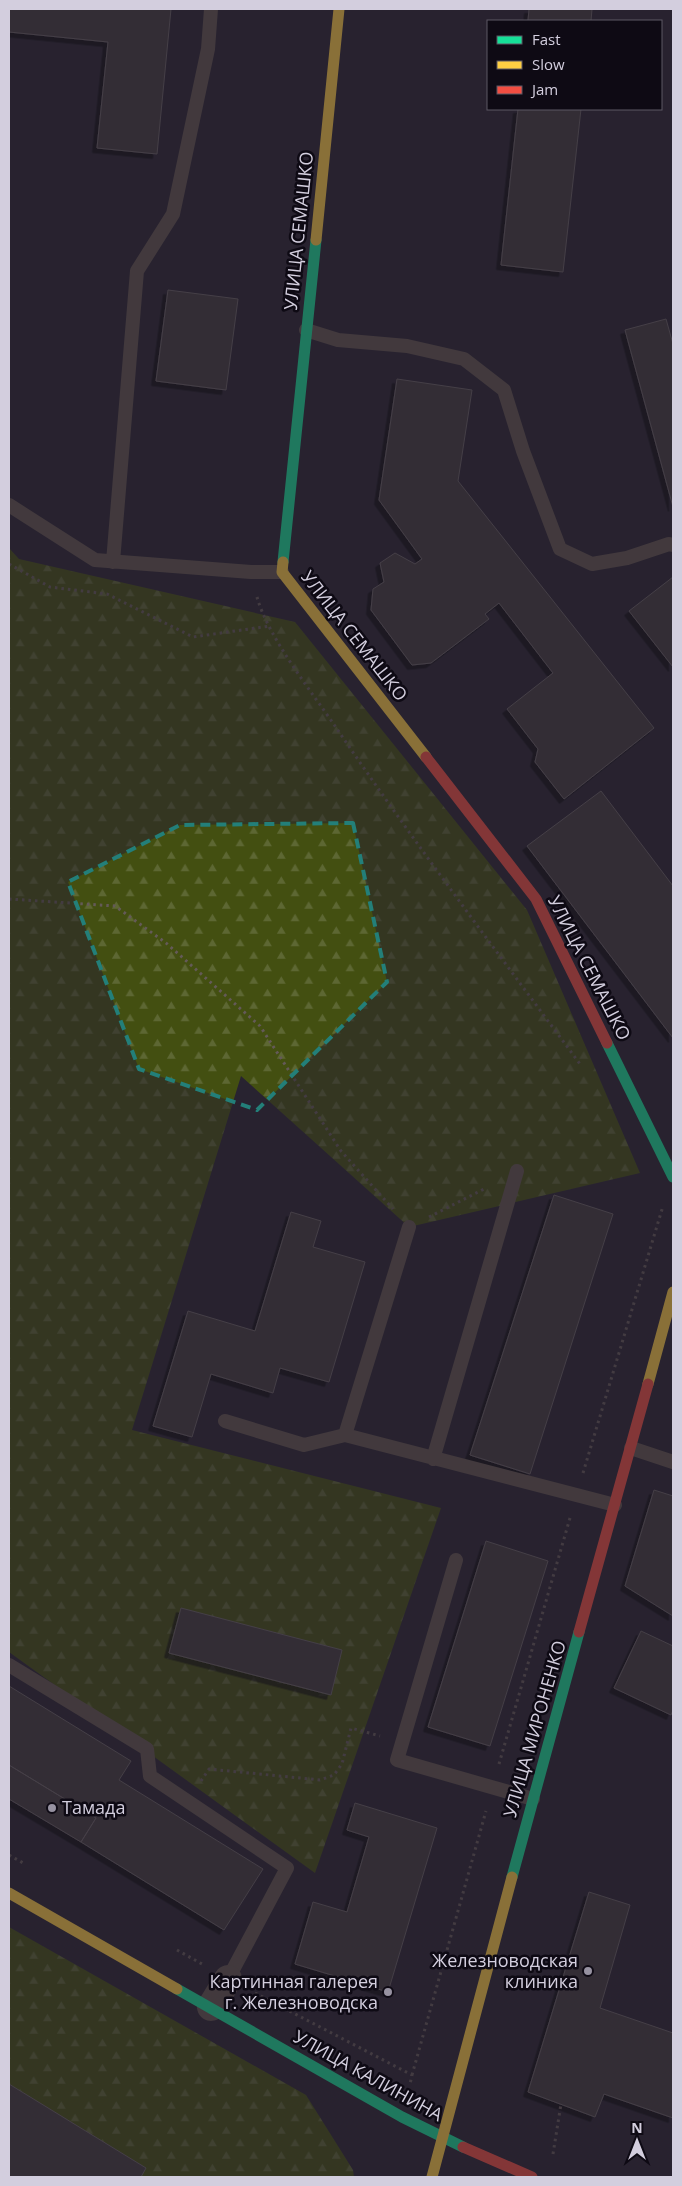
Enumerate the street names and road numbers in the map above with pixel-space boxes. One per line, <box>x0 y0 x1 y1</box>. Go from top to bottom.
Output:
street label: УЛИЦА СЕМАШКО <box>278 150 318 311</box>
street label: УЛИЦА СЕМАШКО <box>296 565 413 706</box>
street label: УЛИЦА СЕМАШКО <box>543 891 637 1044</box>
street label: УЛИЦА МИРОНЕНКО <box>497 1637 571 1820</box>
street label: УЛИЦА КАЛИНИНА <box>290 2024 448 2126</box>

